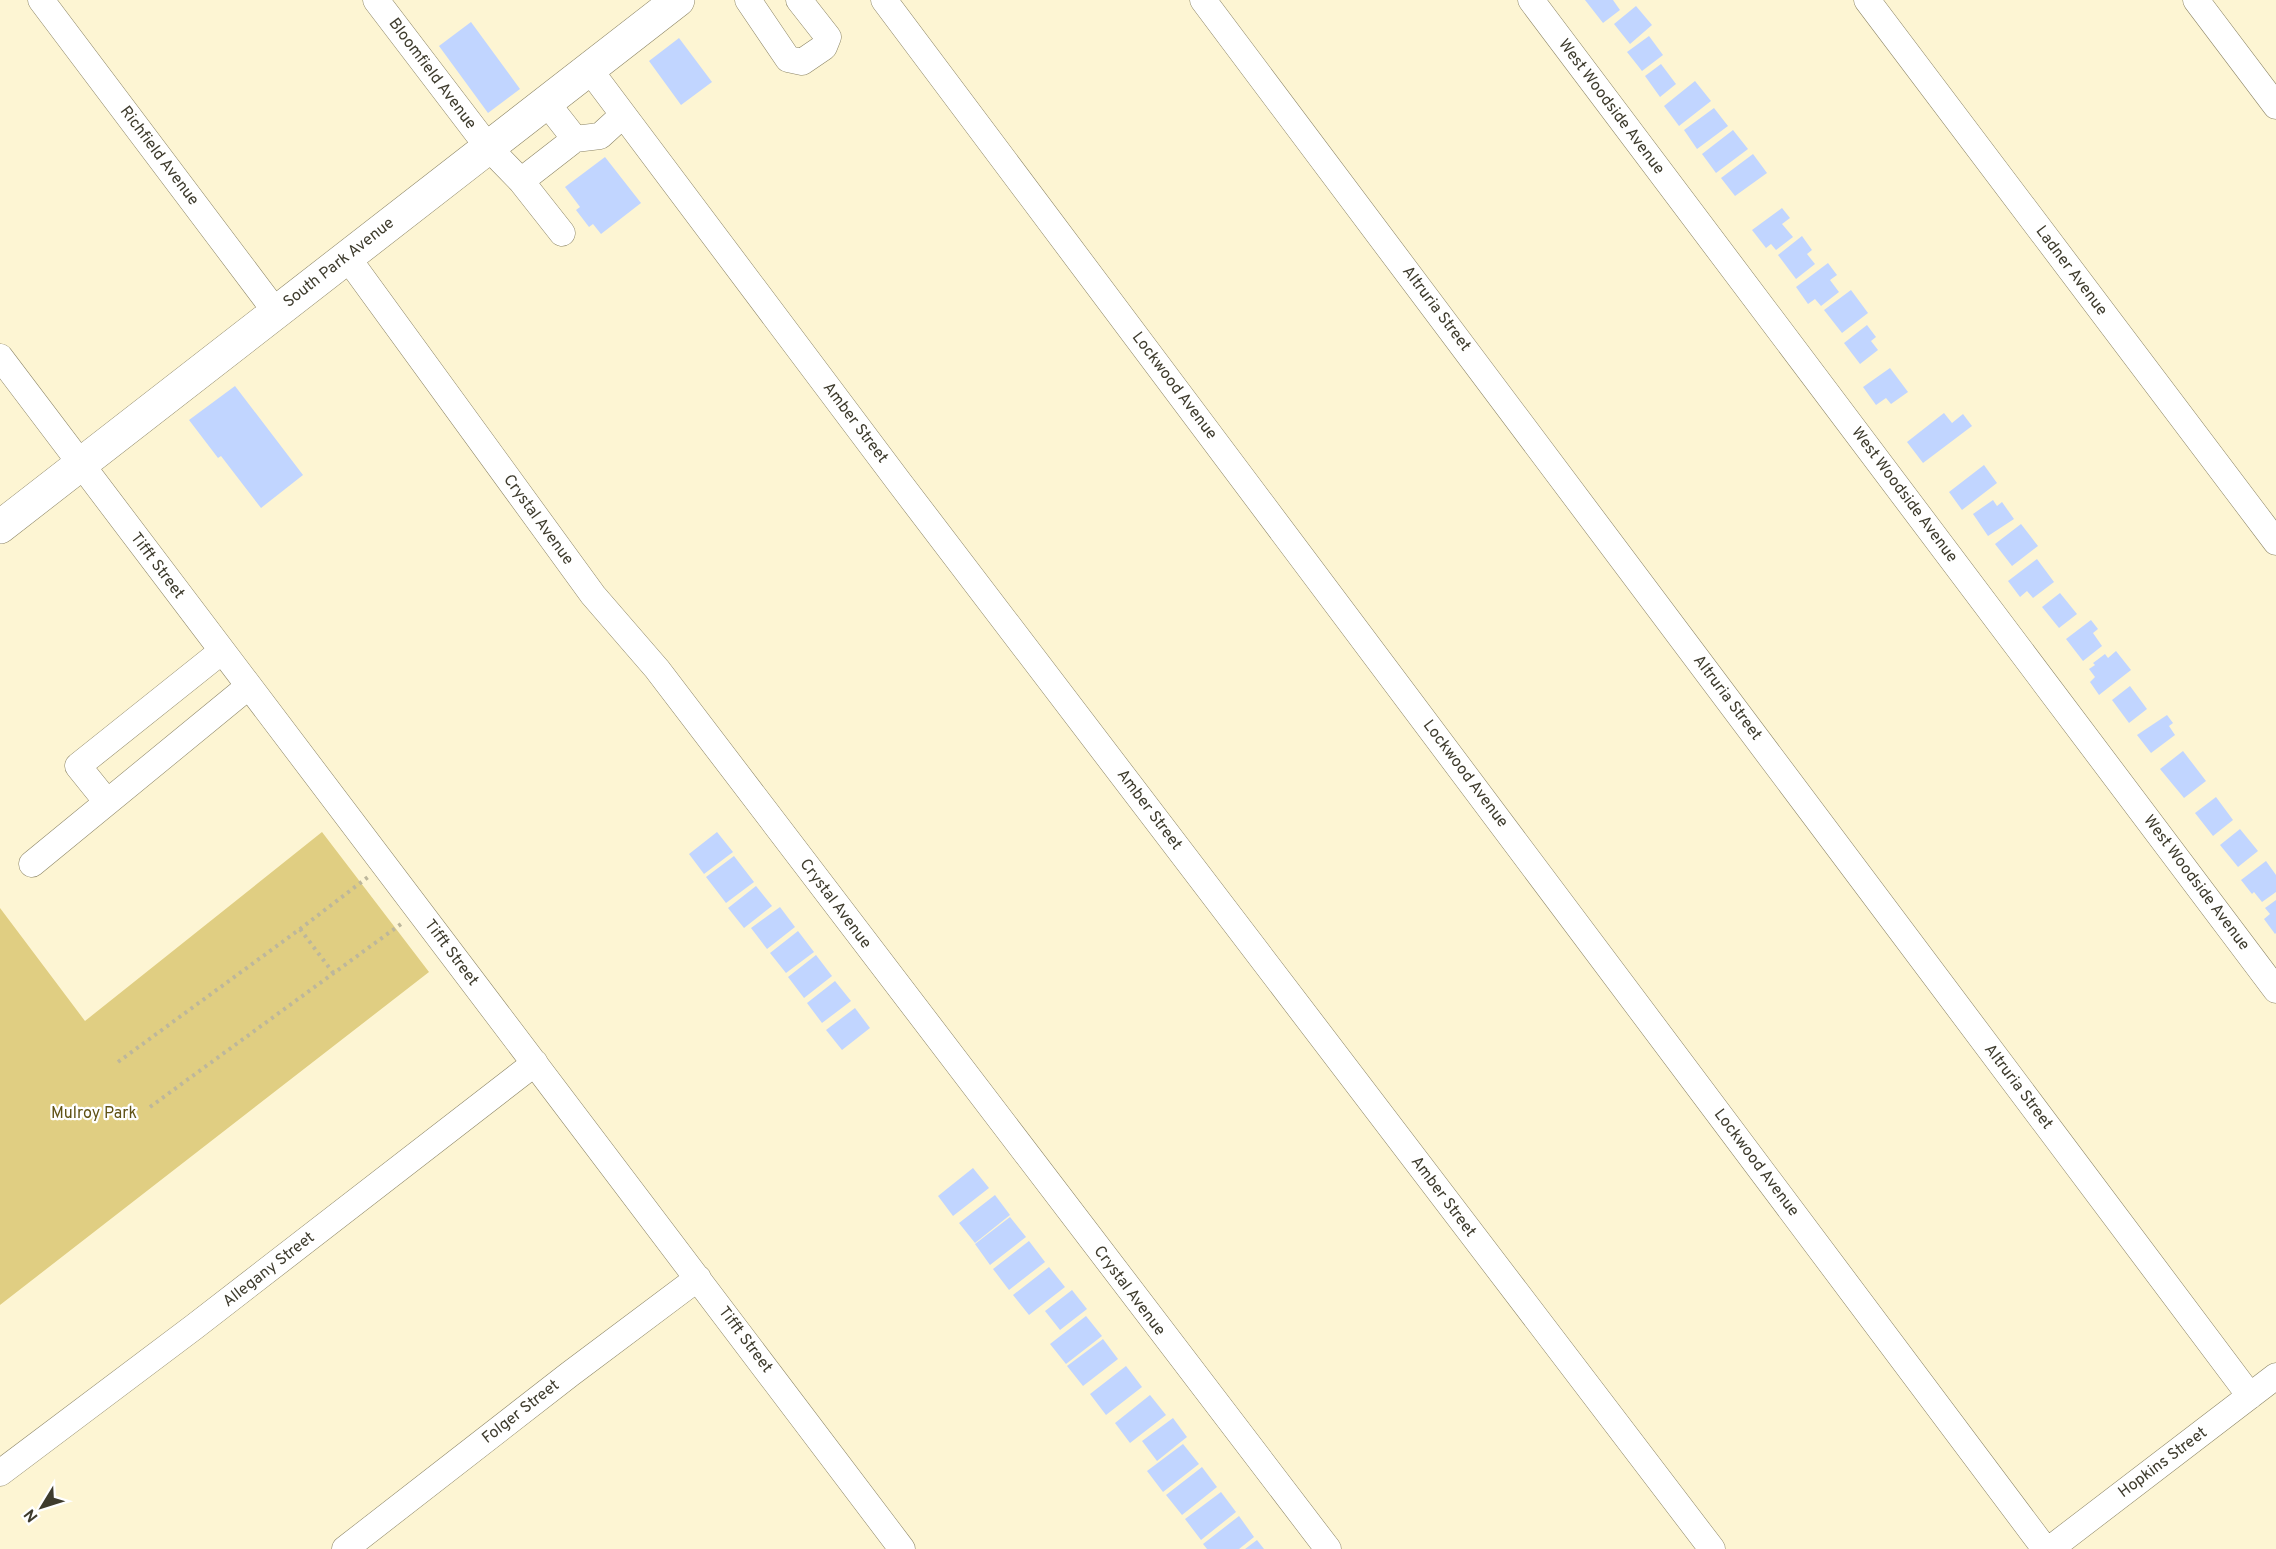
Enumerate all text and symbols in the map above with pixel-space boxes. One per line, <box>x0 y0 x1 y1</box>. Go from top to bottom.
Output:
street label: Bloomfield Avenue <box>384 14 480 134</box>
street label: West Woodside Avenue <box>1553 35 1669 179</box>
street label: Richfield Avenue <box>115 102 203 210</box>
street label: South Park Avenue <box>280 213 398 313</box>
street label: Ladner Avenue <box>2031 222 2111 320</box>
street label: Altruria Street <box>1397 262 1475 356</box>
street label: Lockwood Avenue <box>1127 328 1221 444</box>
street label: Amber Street <box>818 378 892 468</box>
street label: West Woodside Avenue <box>1846 423 1962 567</box>
street label: Crystal Avenue <box>498 471 578 569</box>
street label: Tifft Street <box>126 529 188 603</box>
street label: Altruria Street <box>1688 651 1766 745</box>
street label: Lockwood Avenue <box>1418 716 1512 832</box>
street label: Amber Street <box>1112 765 1186 855</box>
street label: West Woodside Avenue <box>2138 811 2254 955</box>
street label: Crystal Avenue <box>795 855 875 953</box>
street label: Tifft Street <box>420 916 482 990</box>
street label: Altruria Street <box>1979 1040 2057 1134</box>
park label: Mulroy Park <box>51 1104 137 1124</box>
street label: Lockwood Avenue <box>1709 1105 1803 1221</box>
street label: Amber Street <box>1406 1152 1480 1242</box>
street label: Allegany Street <box>219 1228 319 1312</box>
street label: Crystal Avenue <box>1089 1242 1169 1340</box>
street label: Tifft Street <box>714 1303 776 1377</box>
street label: Folger Street <box>478 1376 564 1448</box>
street label: Hopkins Street <box>2115 1423 2211 1503</box>
north arrow <box>12 1477 72 1537</box>
text: N <box>20 1504 43 1526</box>

